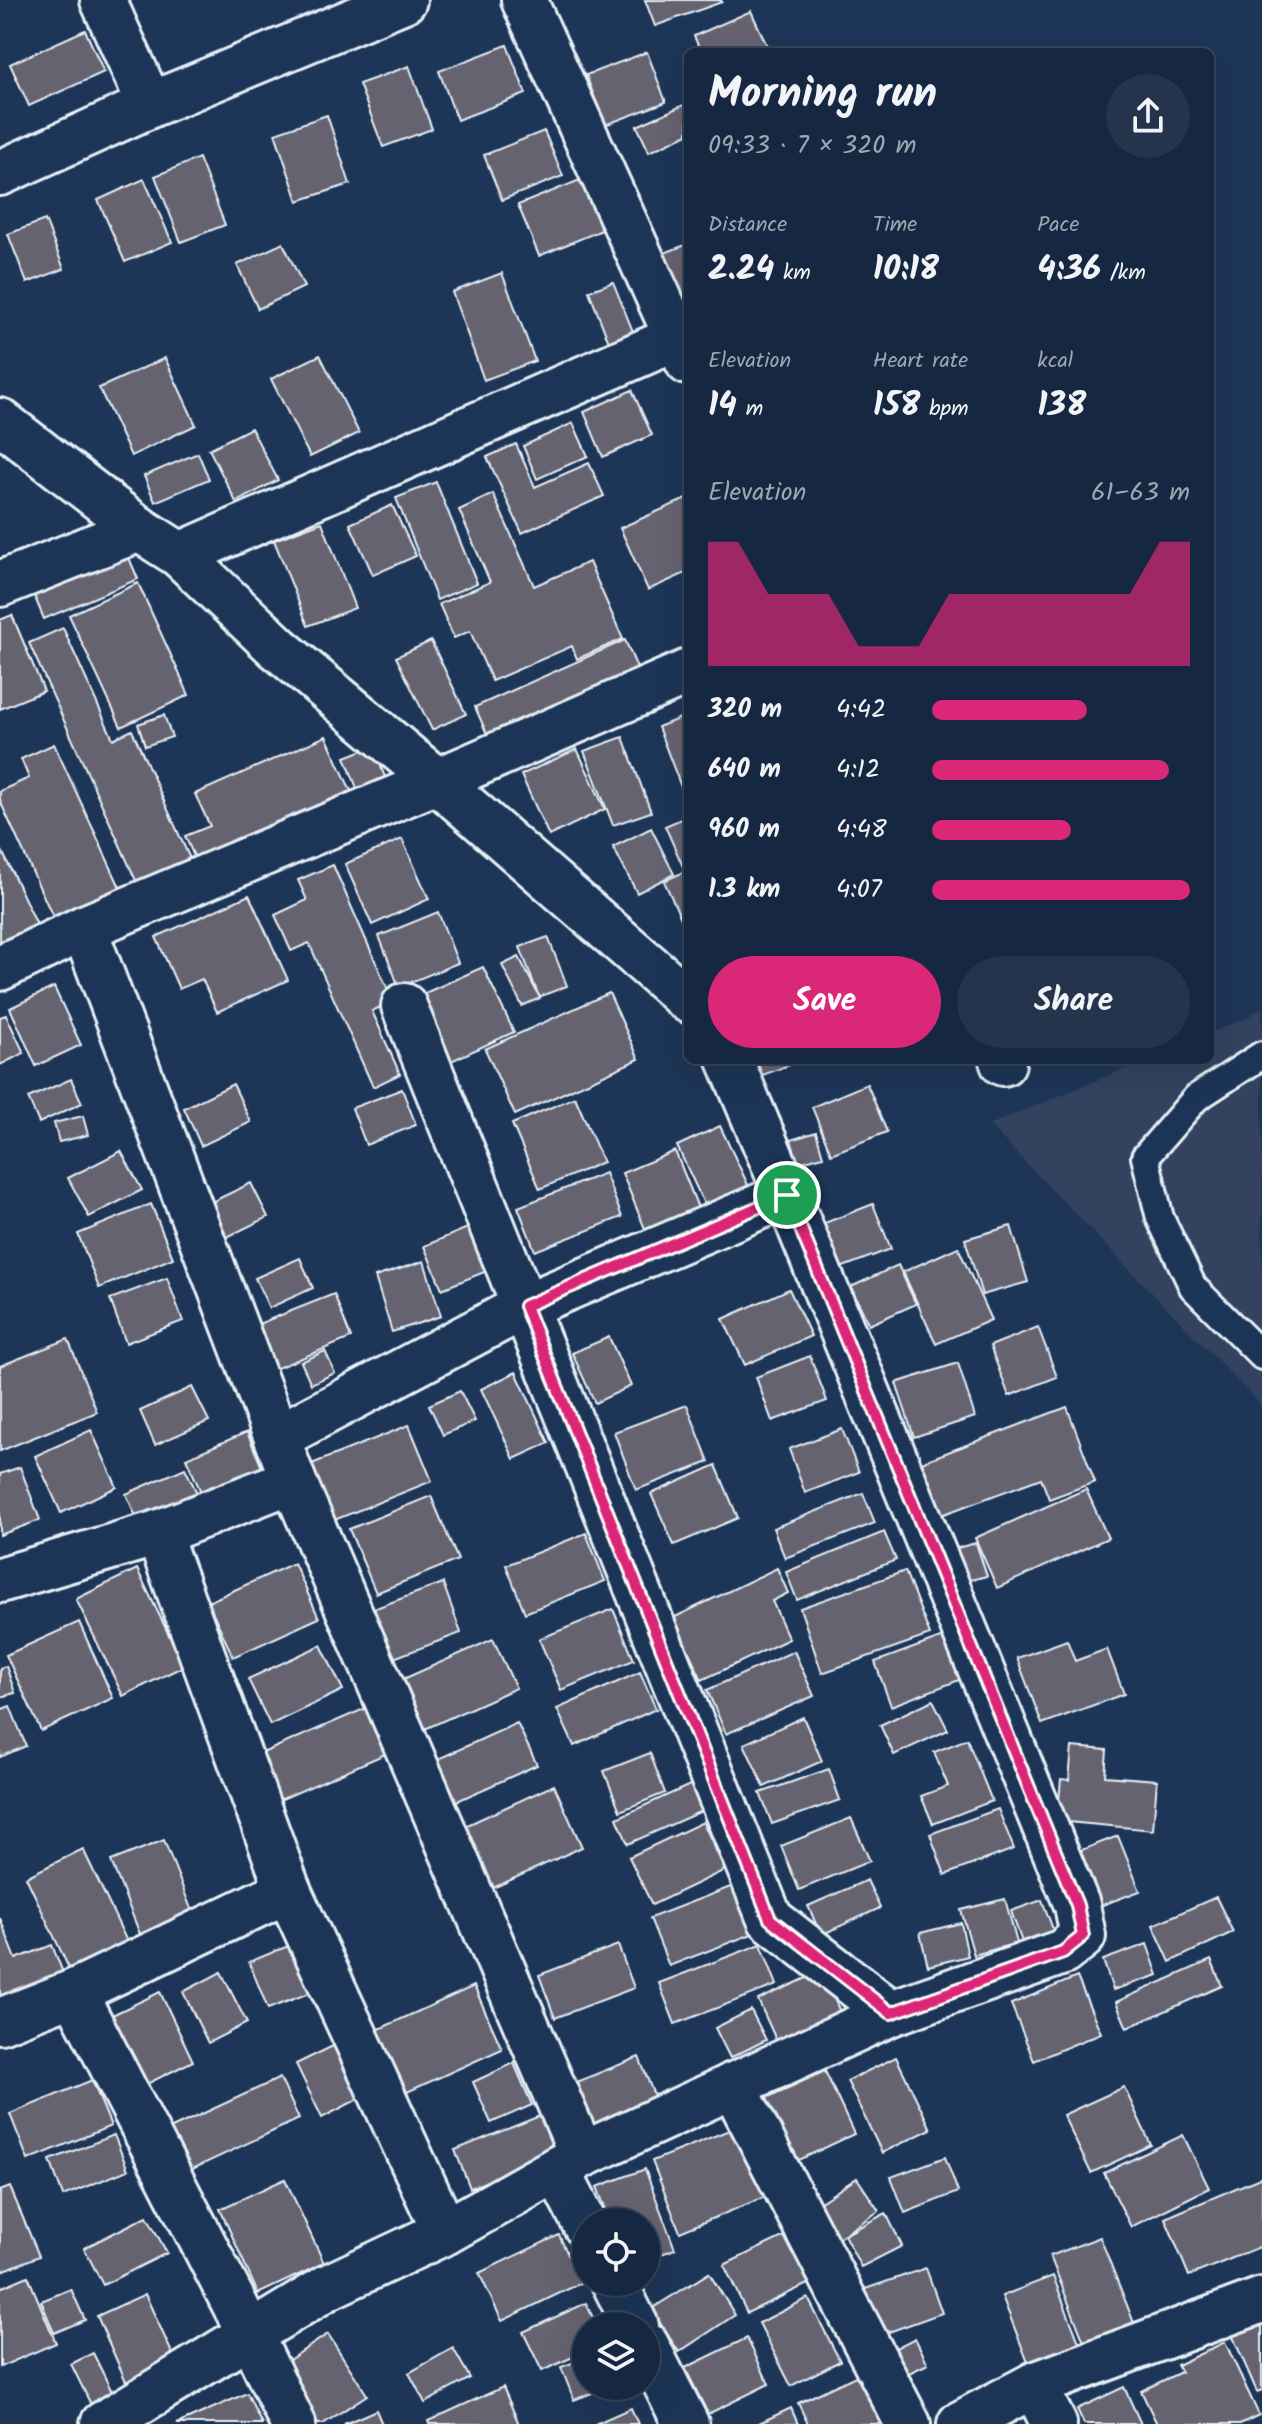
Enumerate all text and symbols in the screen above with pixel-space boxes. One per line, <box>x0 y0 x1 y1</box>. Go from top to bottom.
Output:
text: Morning run <box>708 60 937 130</box>
button: share <box>1106 74 1190 158</box>
text: 09:33 · 7 × 320 m <box>708 125 916 167</box>
text: Distance <box>708 208 787 243</box>
text: Time <box>873 208 917 243</box>
text: Pace <box>1037 208 1079 243</box>
text: 2.24 <box>708 243 774 297</box>
text: 10:18 <box>873 243 939 297</box>
text: 4:36 <box>1037 243 1101 297</box>
text: km <box>774 256 811 291</box>
text: /km <box>1101 256 1146 291</box>
text: Elevation <box>708 344 791 379</box>
text: Heart rate <box>873 344 968 379</box>
text: kcal <box>1037 344 1073 379</box>
text: 14 <box>708 379 737 433</box>
text: 158 <box>873 379 920 433</box>
text: 138 <box>1037 379 1086 433</box>
text: m <box>737 392 763 427</box>
text: bpm <box>920 392 969 427</box>
text: Elevation <box>708 472 806 514</box>
text: 61–63 m <box>1091 472 1190 514</box>
text: 320 m <box>708 689 782 731</box>
text: 4:42 <box>836 689 886 731</box>
text: 640 m <box>708 749 781 791</box>
text: 4:12 <box>836 749 880 791</box>
text: 960 m <box>708 809 780 851</box>
text: 4:48 <box>836 809 887 851</box>
text: 1.3 km <box>708 869 780 911</box>
text: 4:07 <box>836 869 882 911</box>
button: Save <box>708 956 941 1048</box>
button: Share <box>957 956 1190 1048</box>
pin <box>753 1161 821 1229</box>
icon: arrive <box>765 1173 809 1217</box>
map controls <box>572 2208 660 2400</box>
button: locate <box>572 2208 660 2296</box>
button: layers <box>572 2312 660 2400</box>

